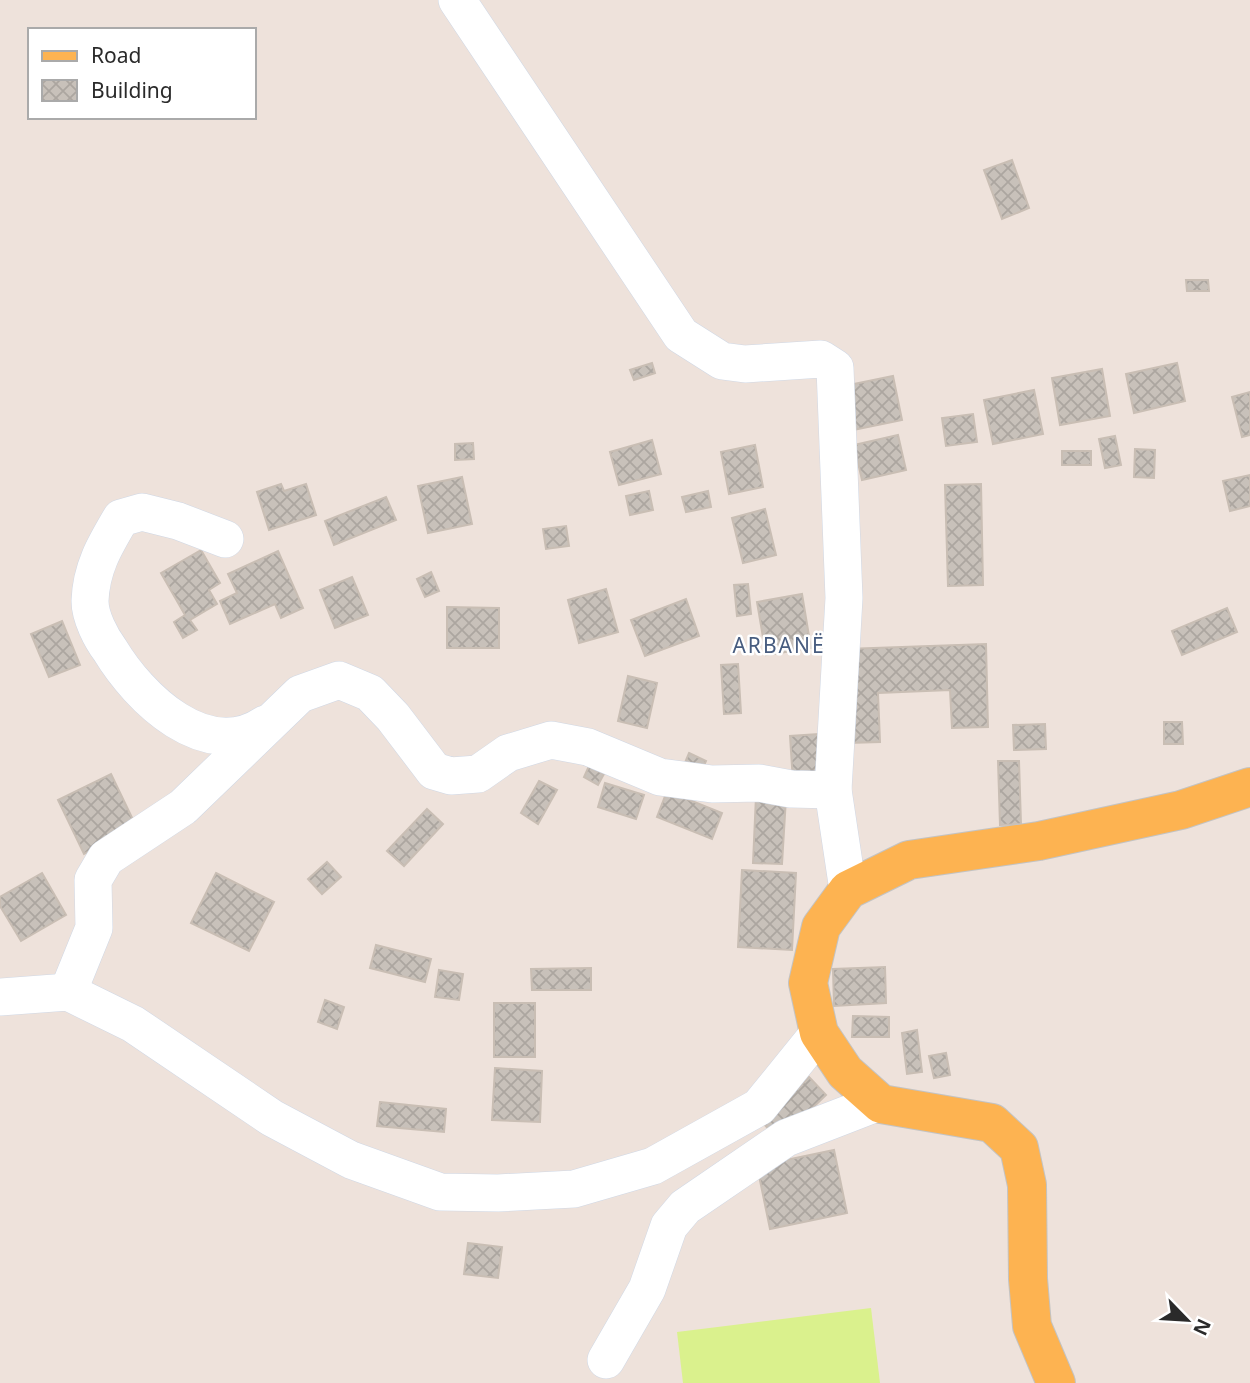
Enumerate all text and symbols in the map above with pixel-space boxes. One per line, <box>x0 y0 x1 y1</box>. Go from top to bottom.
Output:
legend <box>28 28 256 119</box>
text: Road <box>91 41 141 69</box>
text: Building <box>91 76 173 104</box>
district label: ARBANË <box>732 631 826 659</box>
north arrow <box>1152 1285 1222 1355</box>
text: N <box>1187 1315 1217 1340</box>

